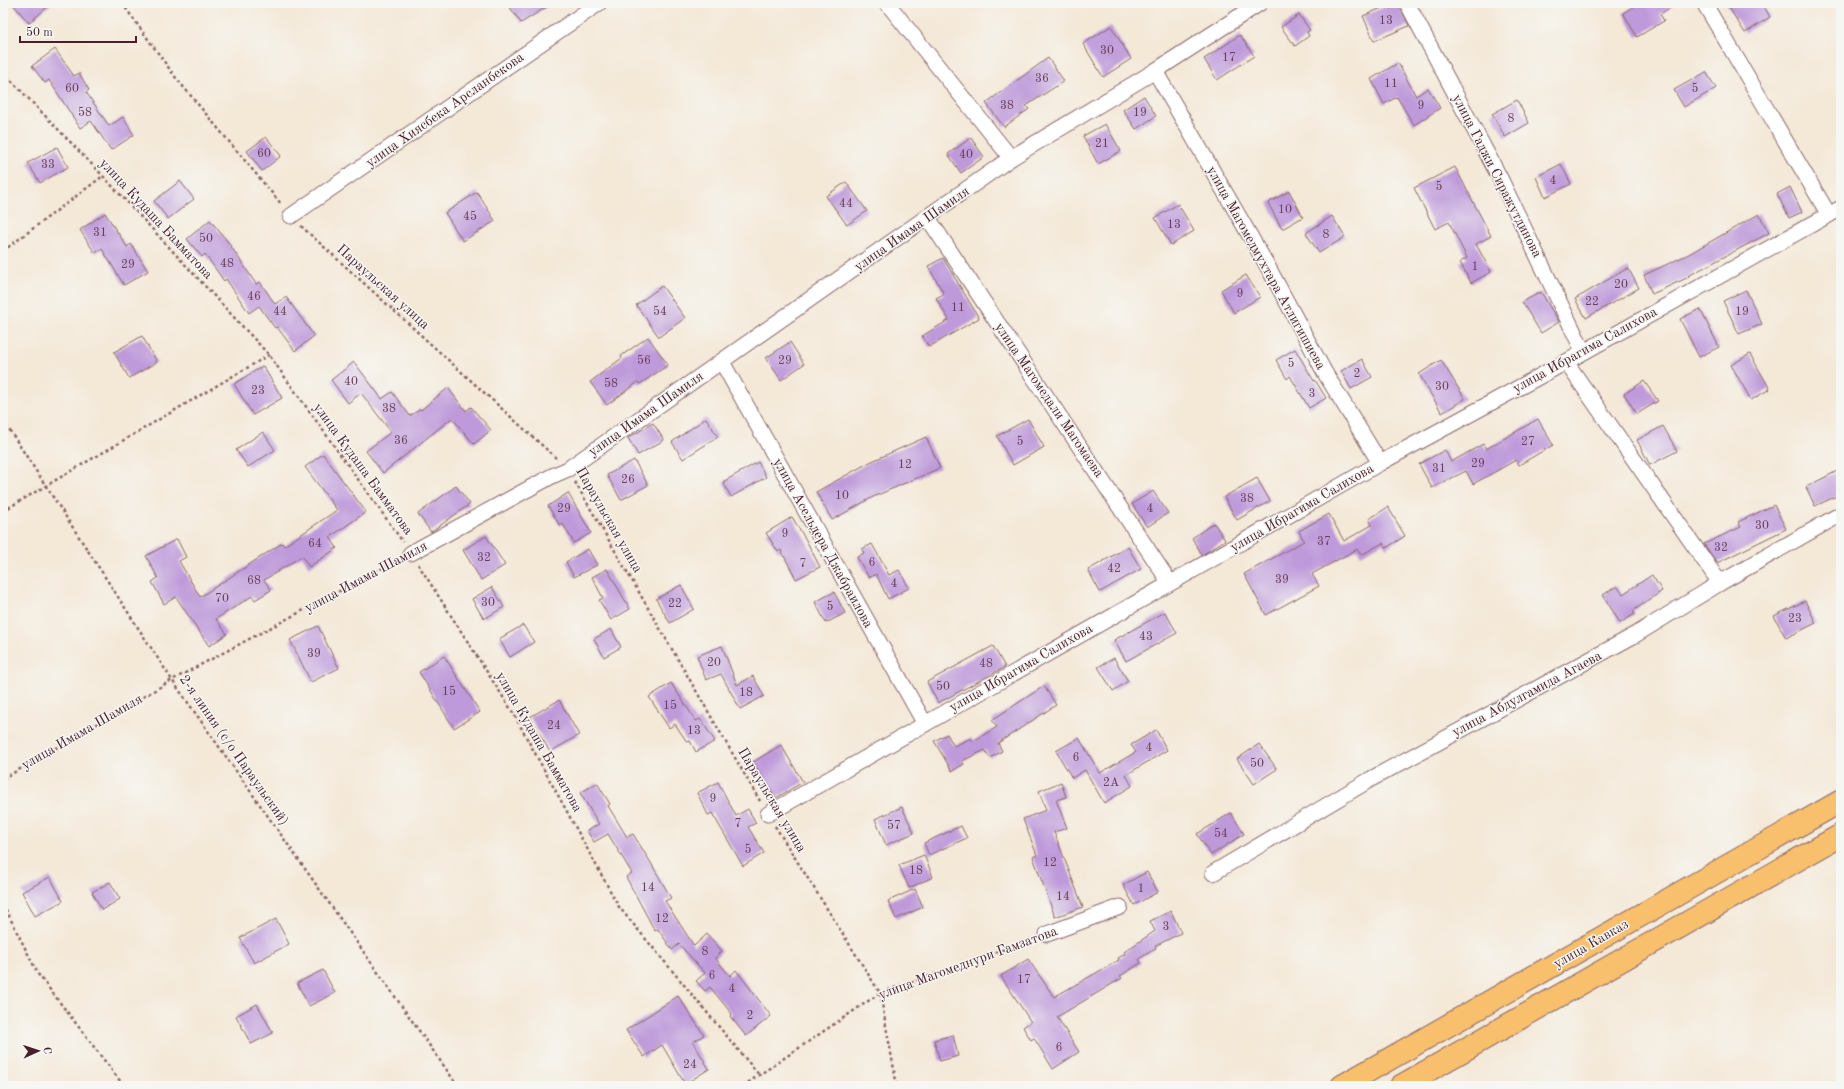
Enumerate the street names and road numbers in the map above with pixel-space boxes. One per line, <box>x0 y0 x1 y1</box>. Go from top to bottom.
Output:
street label: улица Хиясбека Арсланбекова <box>364 50 527 170</box>
street label: улица Гаджи Сиражутдинова <box>1450 92 1544 260</box>
street label: улица Кудаша Бамматова <box>97 156 215 282</box>
street label: улица Магомедмухтара Атлигишиева <box>1204 164 1328 372</box>
street label: улица Имама Шамиля <box>852 184 972 274</box>
street label: Параульская улица <box>334 242 432 332</box>
street label: улица Ибрагима Салихова <box>1511 304 1660 396</box>
street label: улица Магомедали Магомаева <box>992 320 1106 480</box>
street label: улица Имама Шамиля <box>586 369 706 459</box>
street label: улица Кудаша Бамматова <box>311 401 415 538</box>
street label: улица Асельдера Джабраилова <box>770 456 876 630</box>
street label: улица Ибрагима Салихова <box>1228 461 1376 555</box>
street label: Параульская улица <box>573 465 645 575</box>
street label: улица Имама Шамиля <box>302 539 430 615</box>
street label: улица Ибрагима Салихова <box>947 621 1095 715</box>
street label: улица Абдулгамида Агаева <box>1450 649 1604 739</box>
street label: улица Кудаша Бамматова <box>493 670 585 814</box>
street label: 2-я линия (с/о Параульский) <box>177 672 291 828</box>
street label: улица Имама Шамиля <box>19 692 145 772</box>
street label: Параульская улица <box>735 745 809 855</box>
street label: улица Кавказ <box>1551 917 1631 971</box>
street label: улица Магомеднури Гамзатова <box>877 924 1059 1002</box>

